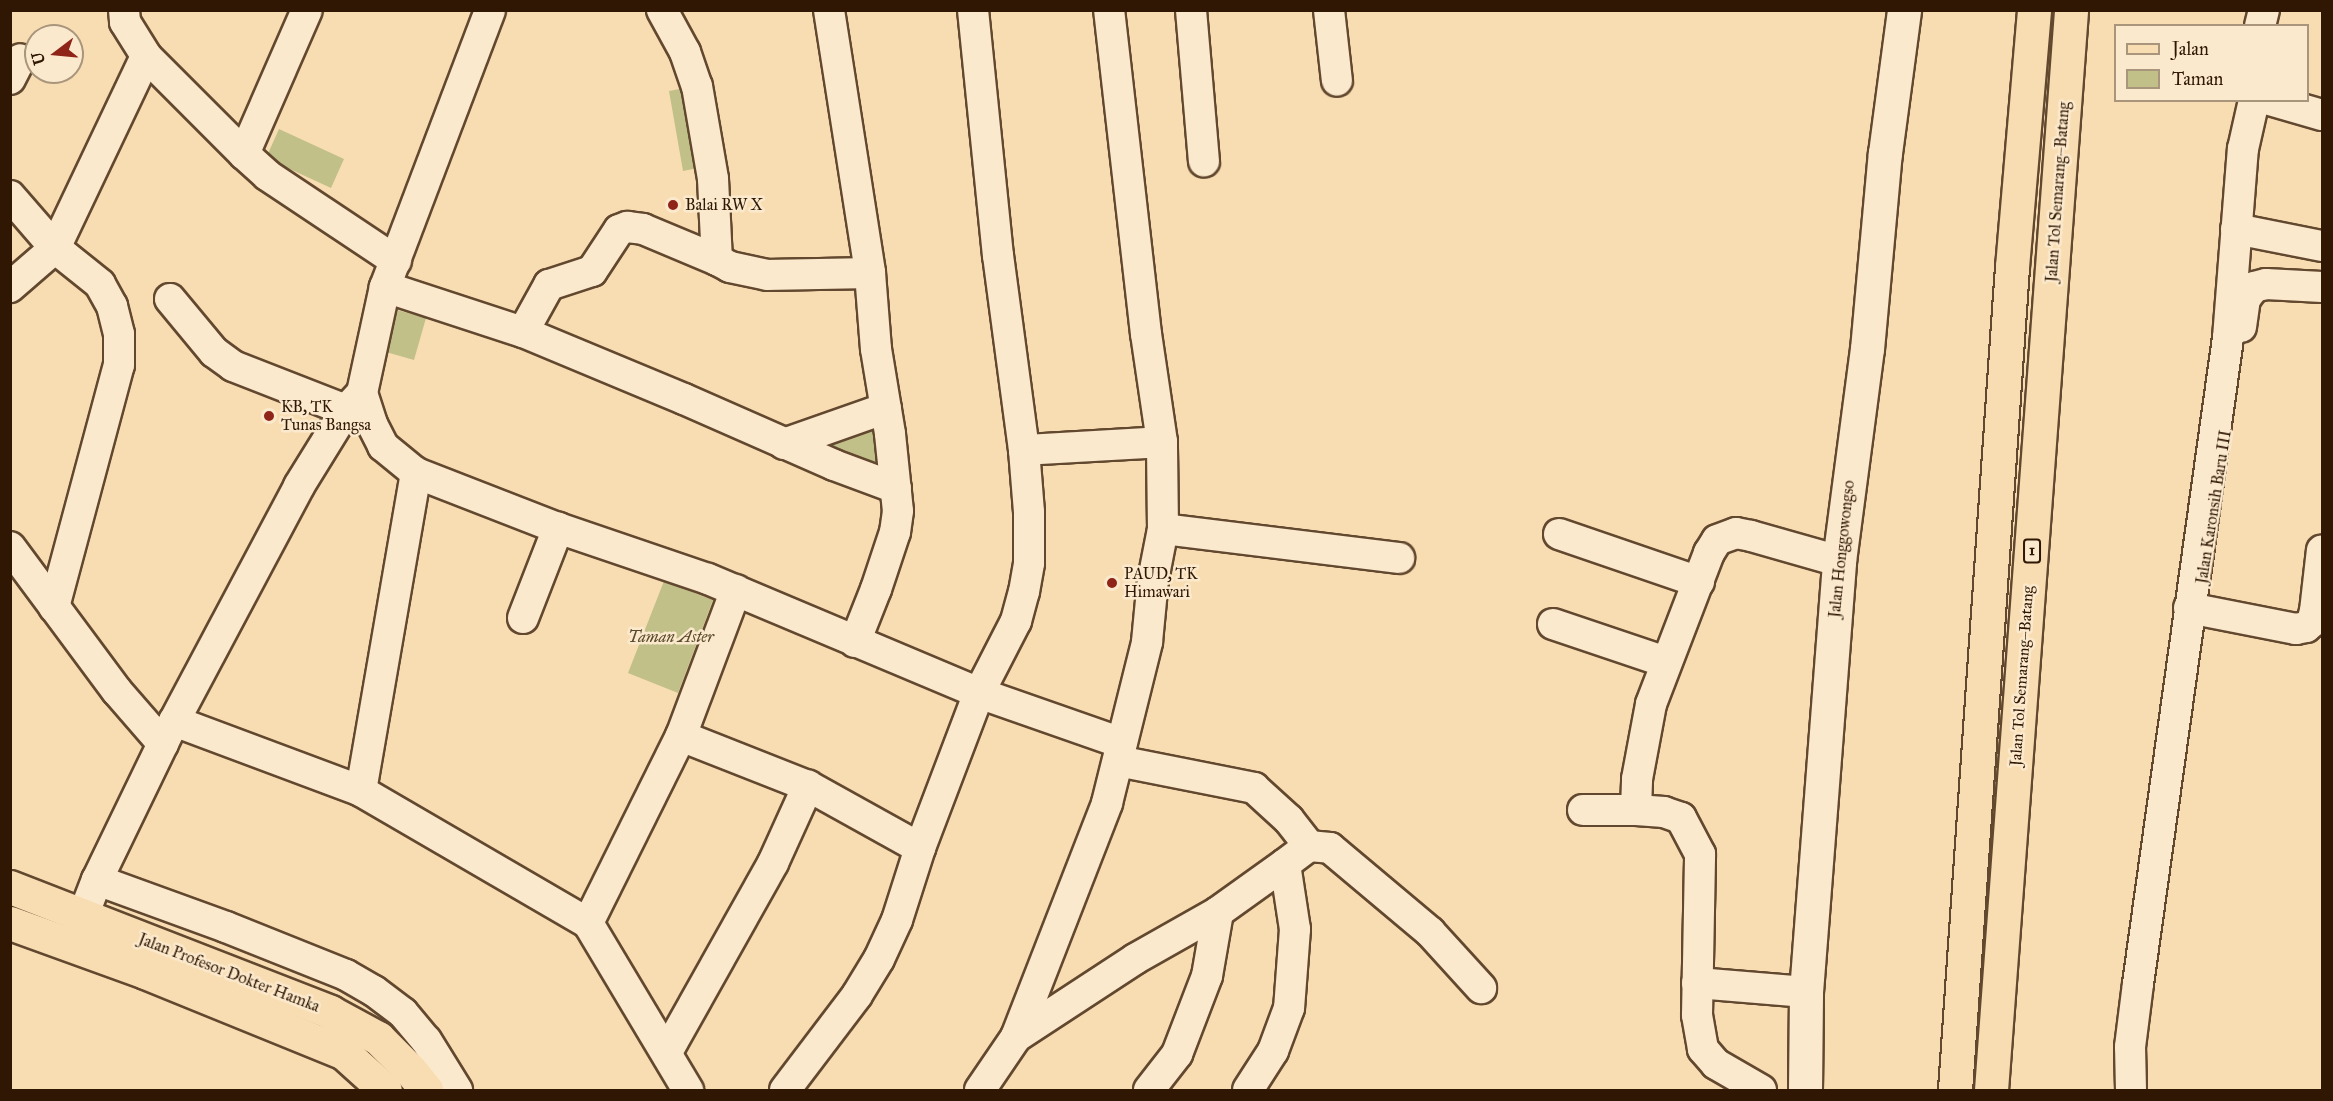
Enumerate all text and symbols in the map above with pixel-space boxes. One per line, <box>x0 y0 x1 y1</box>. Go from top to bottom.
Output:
north arrow <box>24 24 84 84</box>
legend <box>2114 24 2309 102</box>
text: Jalan <box>2172 38 2209 60</box>
text: U <box>27 50 49 67</box>
text: Taman <box>2172 68 2223 90</box>
street label: Jalan Tol Semarang–Batang <box>2042 101 2074 283</box>
place label: Balai RW X <box>685 195 763 215</box>
marker: Balai RW X <box>666 198 680 212</box>
place label: KB, TK Tunas Bangsa <box>281 397 371 435</box>
marker: KB, TK Tunas Bangsa <box>262 409 276 423</box>
street label: Jalan Karonsih Baru III <box>2192 429 2236 585</box>
street label: Jalan Honggowongso <box>1825 479 1859 619</box>
road number: 1 <box>2023 539 2041 563</box>
place label: PAUD, TK Himawari <box>1124 564 1198 602</box>
marker: PAUD, TK Himawari <box>1105 576 1119 590</box>
street label: Jalan Tol Semarang–Batang <box>2006 585 2038 767</box>
park label: Taman Aster <box>628 627 714 647</box>
street label: Jalan Profesor Dokter Hamka <box>136 930 322 1016</box>

